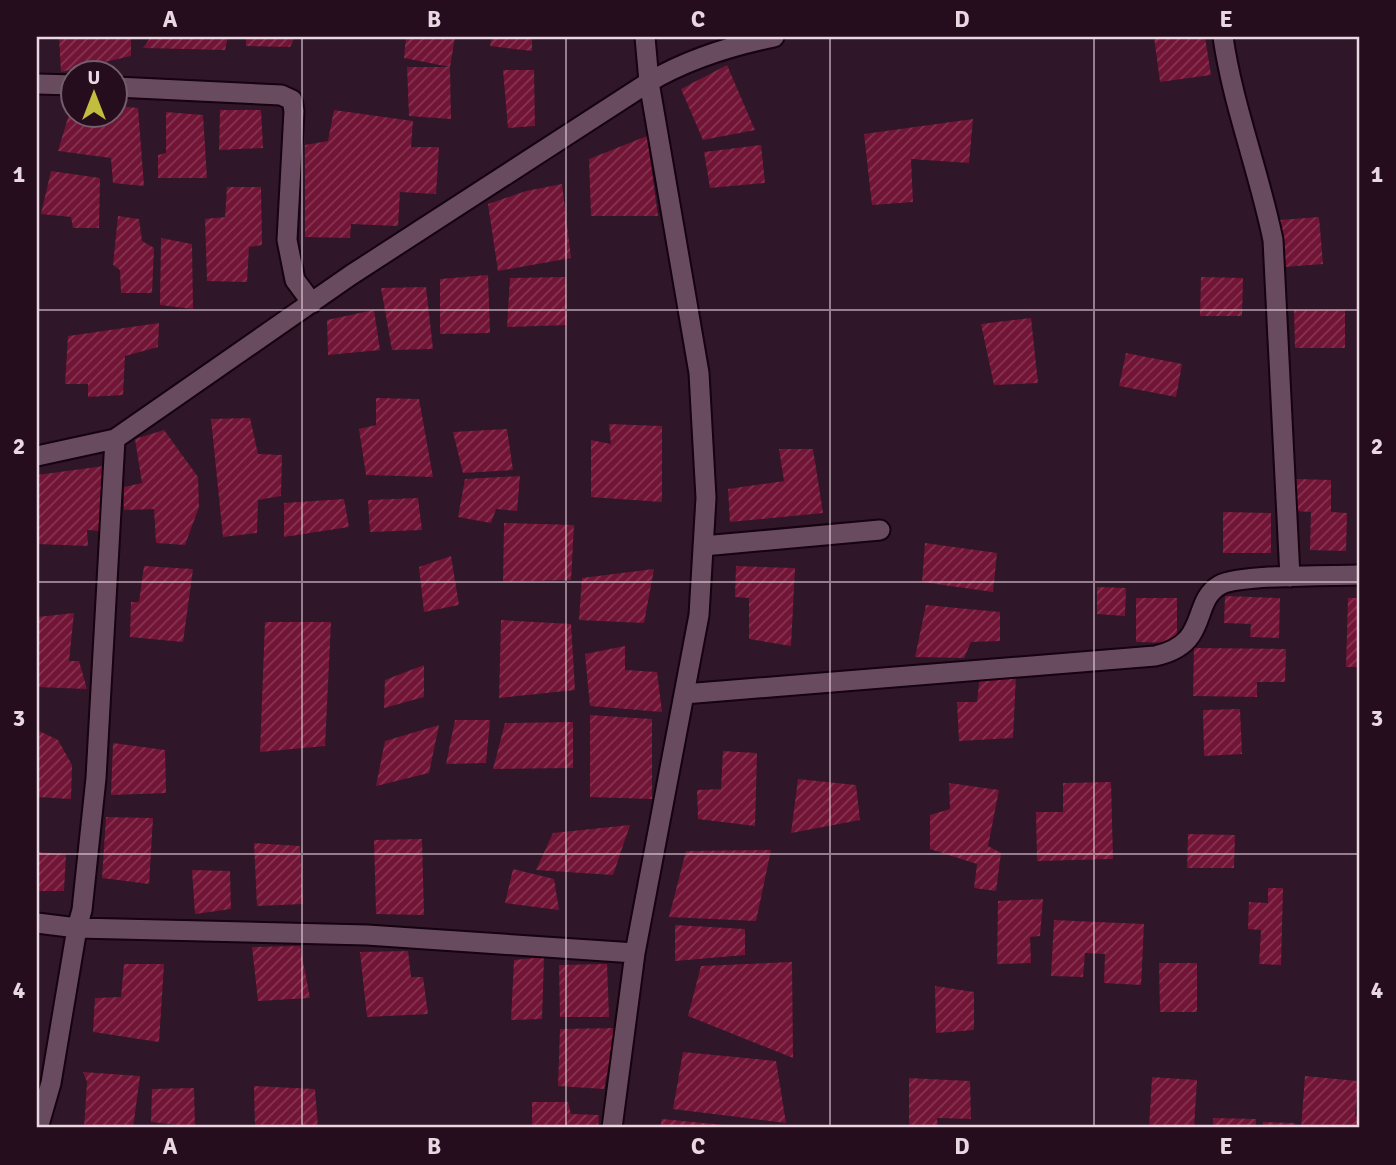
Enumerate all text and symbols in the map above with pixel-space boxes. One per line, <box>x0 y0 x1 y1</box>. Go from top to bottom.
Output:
text: A <box>163 5 178 34</box>
text: B <box>427 5 441 34</box>
text: C <box>691 5 705 34</box>
text: D <box>954 5 970 34</box>
text: E <box>1219 5 1233 34</box>
north arrow <box>60 60 130 130</box>
text: U <box>88 66 100 90</box>
text: 1 <box>13 160 25 189</box>
text: 1 <box>1371 160 1383 189</box>
text: 2 <box>13 432 25 461</box>
text: 2 <box>1371 432 1383 461</box>
text: 3 <box>13 704 25 733</box>
text: 3 <box>1371 704 1383 733</box>
text: 4 <box>13 976 25 1005</box>
text: 4 <box>1371 976 1383 1005</box>
text: A <box>163 1132 178 1161</box>
text: B <box>427 1132 441 1161</box>
text: C <box>691 1132 705 1161</box>
text: D <box>954 1132 970 1161</box>
text: E <box>1219 1132 1233 1161</box>

